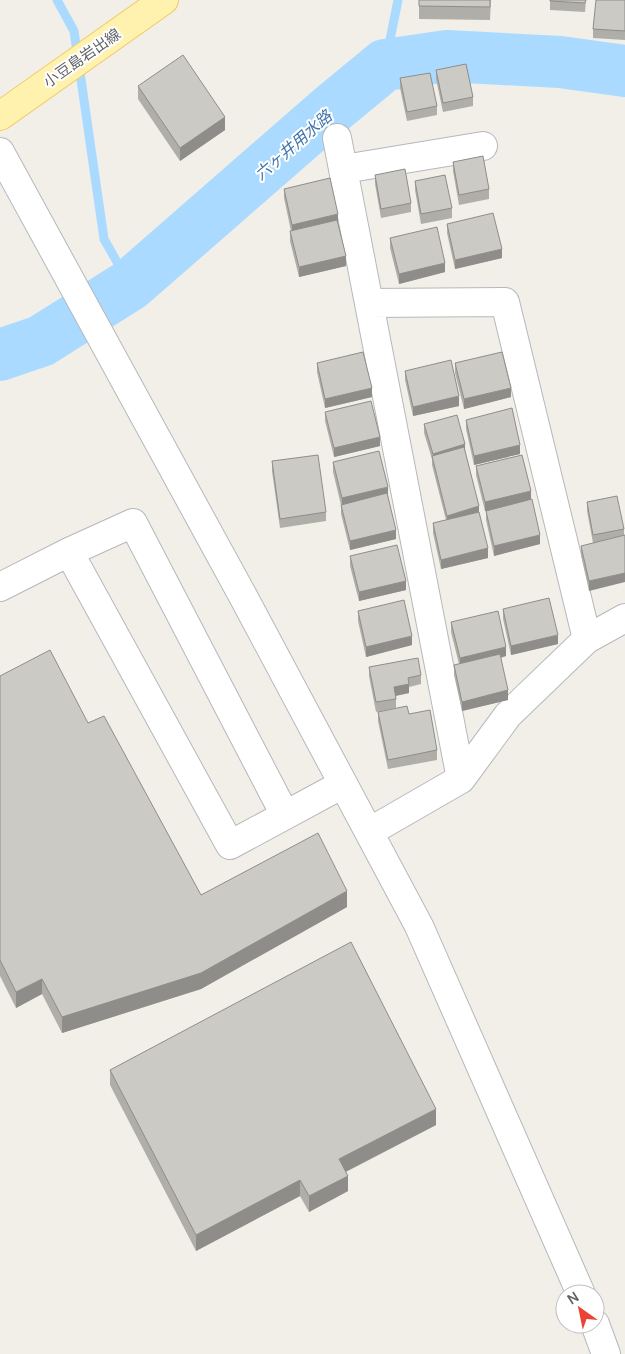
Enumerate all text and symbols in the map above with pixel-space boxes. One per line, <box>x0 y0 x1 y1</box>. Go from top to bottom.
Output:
street label: 小豆島岩出線 <box>39 23 125 92</box>
water label: 六ヶ井用水路 <box>250 104 338 185</box>
north arrow <box>555 1284 605 1334</box>
text: N <box>563 1287 582 1308</box>

